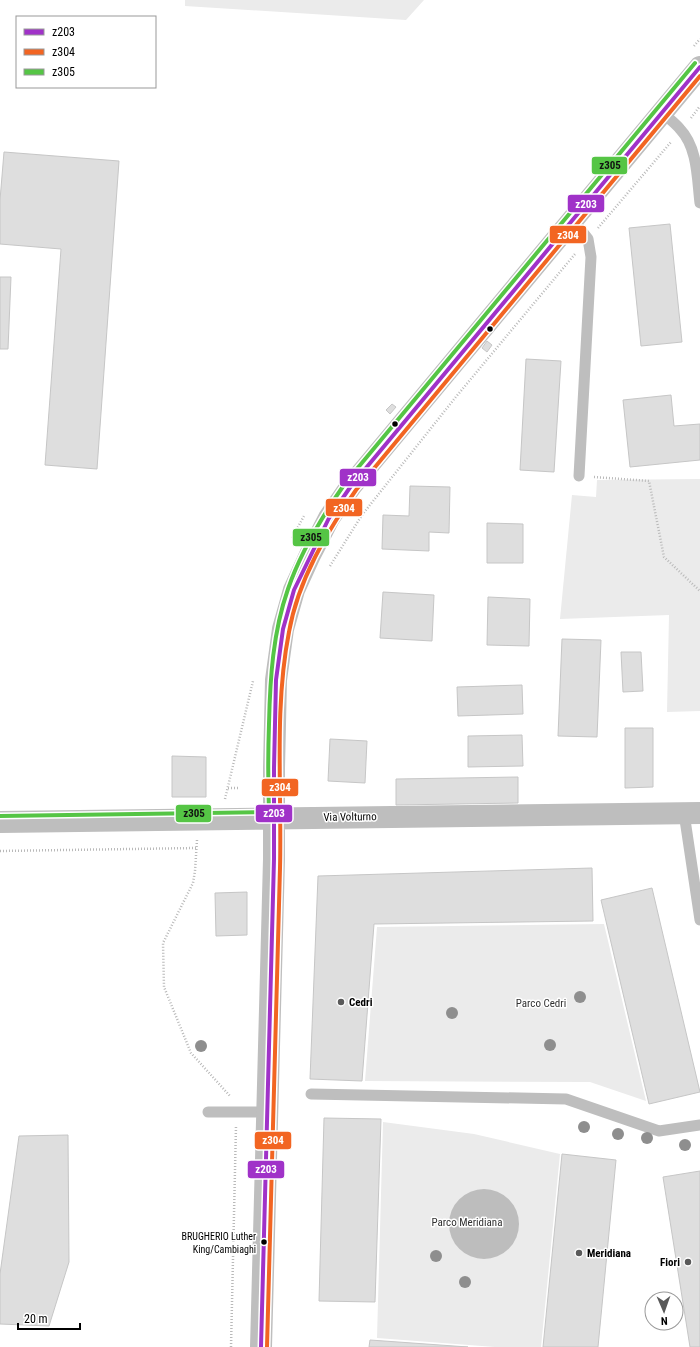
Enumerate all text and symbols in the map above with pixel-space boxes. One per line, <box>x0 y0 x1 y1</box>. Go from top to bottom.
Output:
legend <box>16 16 156 88</box>
text: z203 <box>52 25 75 39</box>
text: z304 <box>52 45 75 59</box>
text: z305 <box>52 65 75 79</box>
line badge: z305 <box>591 156 628 175</box>
text: z305 <box>599 159 621 172</box>
line badge: z203 <box>567 194 605 213</box>
text: z203 <box>575 198 597 211</box>
line badge: z304 <box>549 225 587 244</box>
text: z304 <box>557 229 579 242</box>
unlabelled marker <box>485 324 495 334</box>
unlabelled marker <box>390 419 400 429</box>
line badge: z203 <box>339 468 377 487</box>
text: z203 <box>347 471 369 484</box>
line badge: z304 <box>325 498 363 517</box>
text: z304 <box>333 502 355 515</box>
line badge: z305 <box>292 528 330 547</box>
text: z305 <box>300 531 322 544</box>
line badge: z304 <box>261 778 299 797</box>
text: z304 <box>269 781 291 794</box>
line badge: z305 <box>175 804 212 823</box>
line badge: z203 <box>255 804 293 823</box>
text: z305 <box>183 807 205 820</box>
text: z203 <box>263 807 285 820</box>
street label: Via Volturno <box>323 810 377 824</box>
place label: Cedri <box>349 996 373 1009</box>
marker: Cedri <box>336 997 346 1007</box>
park label: Parco Cedri <box>516 997 566 1010</box>
line badge: z304 <box>254 1131 292 1150</box>
text: z304 <box>262 1134 284 1147</box>
line badge: z203 <box>247 1160 285 1179</box>
text: z203 <box>255 1163 277 1176</box>
park label: Parco Meridiana <box>432 1216 502 1229</box>
place label: BRUGHERIO Luther King/Cambiaghi <box>182 1231 256 1255</box>
marker: BRUGHERIO Luther King/Cambiaghi <box>259 1237 269 1247</box>
place label: Meridiana <box>587 1247 631 1260</box>
marker: Meridiana <box>574 1248 584 1258</box>
place label: Fiori <box>660 1256 680 1269</box>
marker: Fiori <box>683 1257 693 1267</box>
north arrow <box>644 1291 684 1331</box>
scale bar <box>18 1305 80 1331</box>
text: 20 m <box>24 1312 48 1326</box>
text: N <box>660 1314 668 1327</box>

